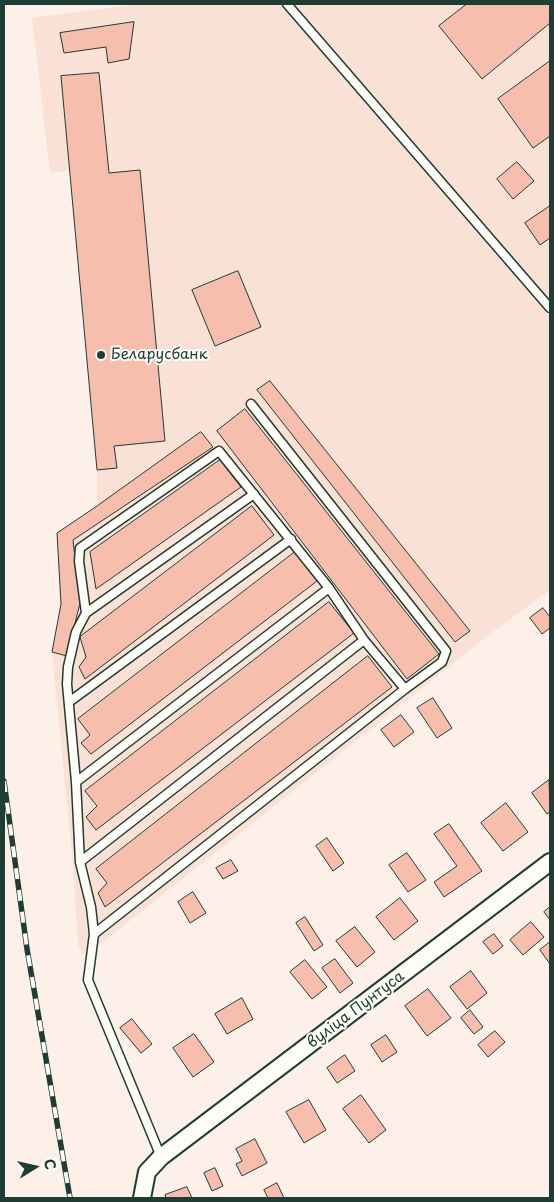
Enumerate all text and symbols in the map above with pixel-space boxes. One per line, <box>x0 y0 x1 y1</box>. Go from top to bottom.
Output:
place label: Беларусбанк <box>111 346 208 364</box>
marker: Беларусбанк <box>95 349 107 361</box>
street label: вуліца Пунтуса <box>304 968 408 1052</box>
north arrow <box>10 1142 60 1192</box>
text: С <box>39 1157 62 1171</box>

